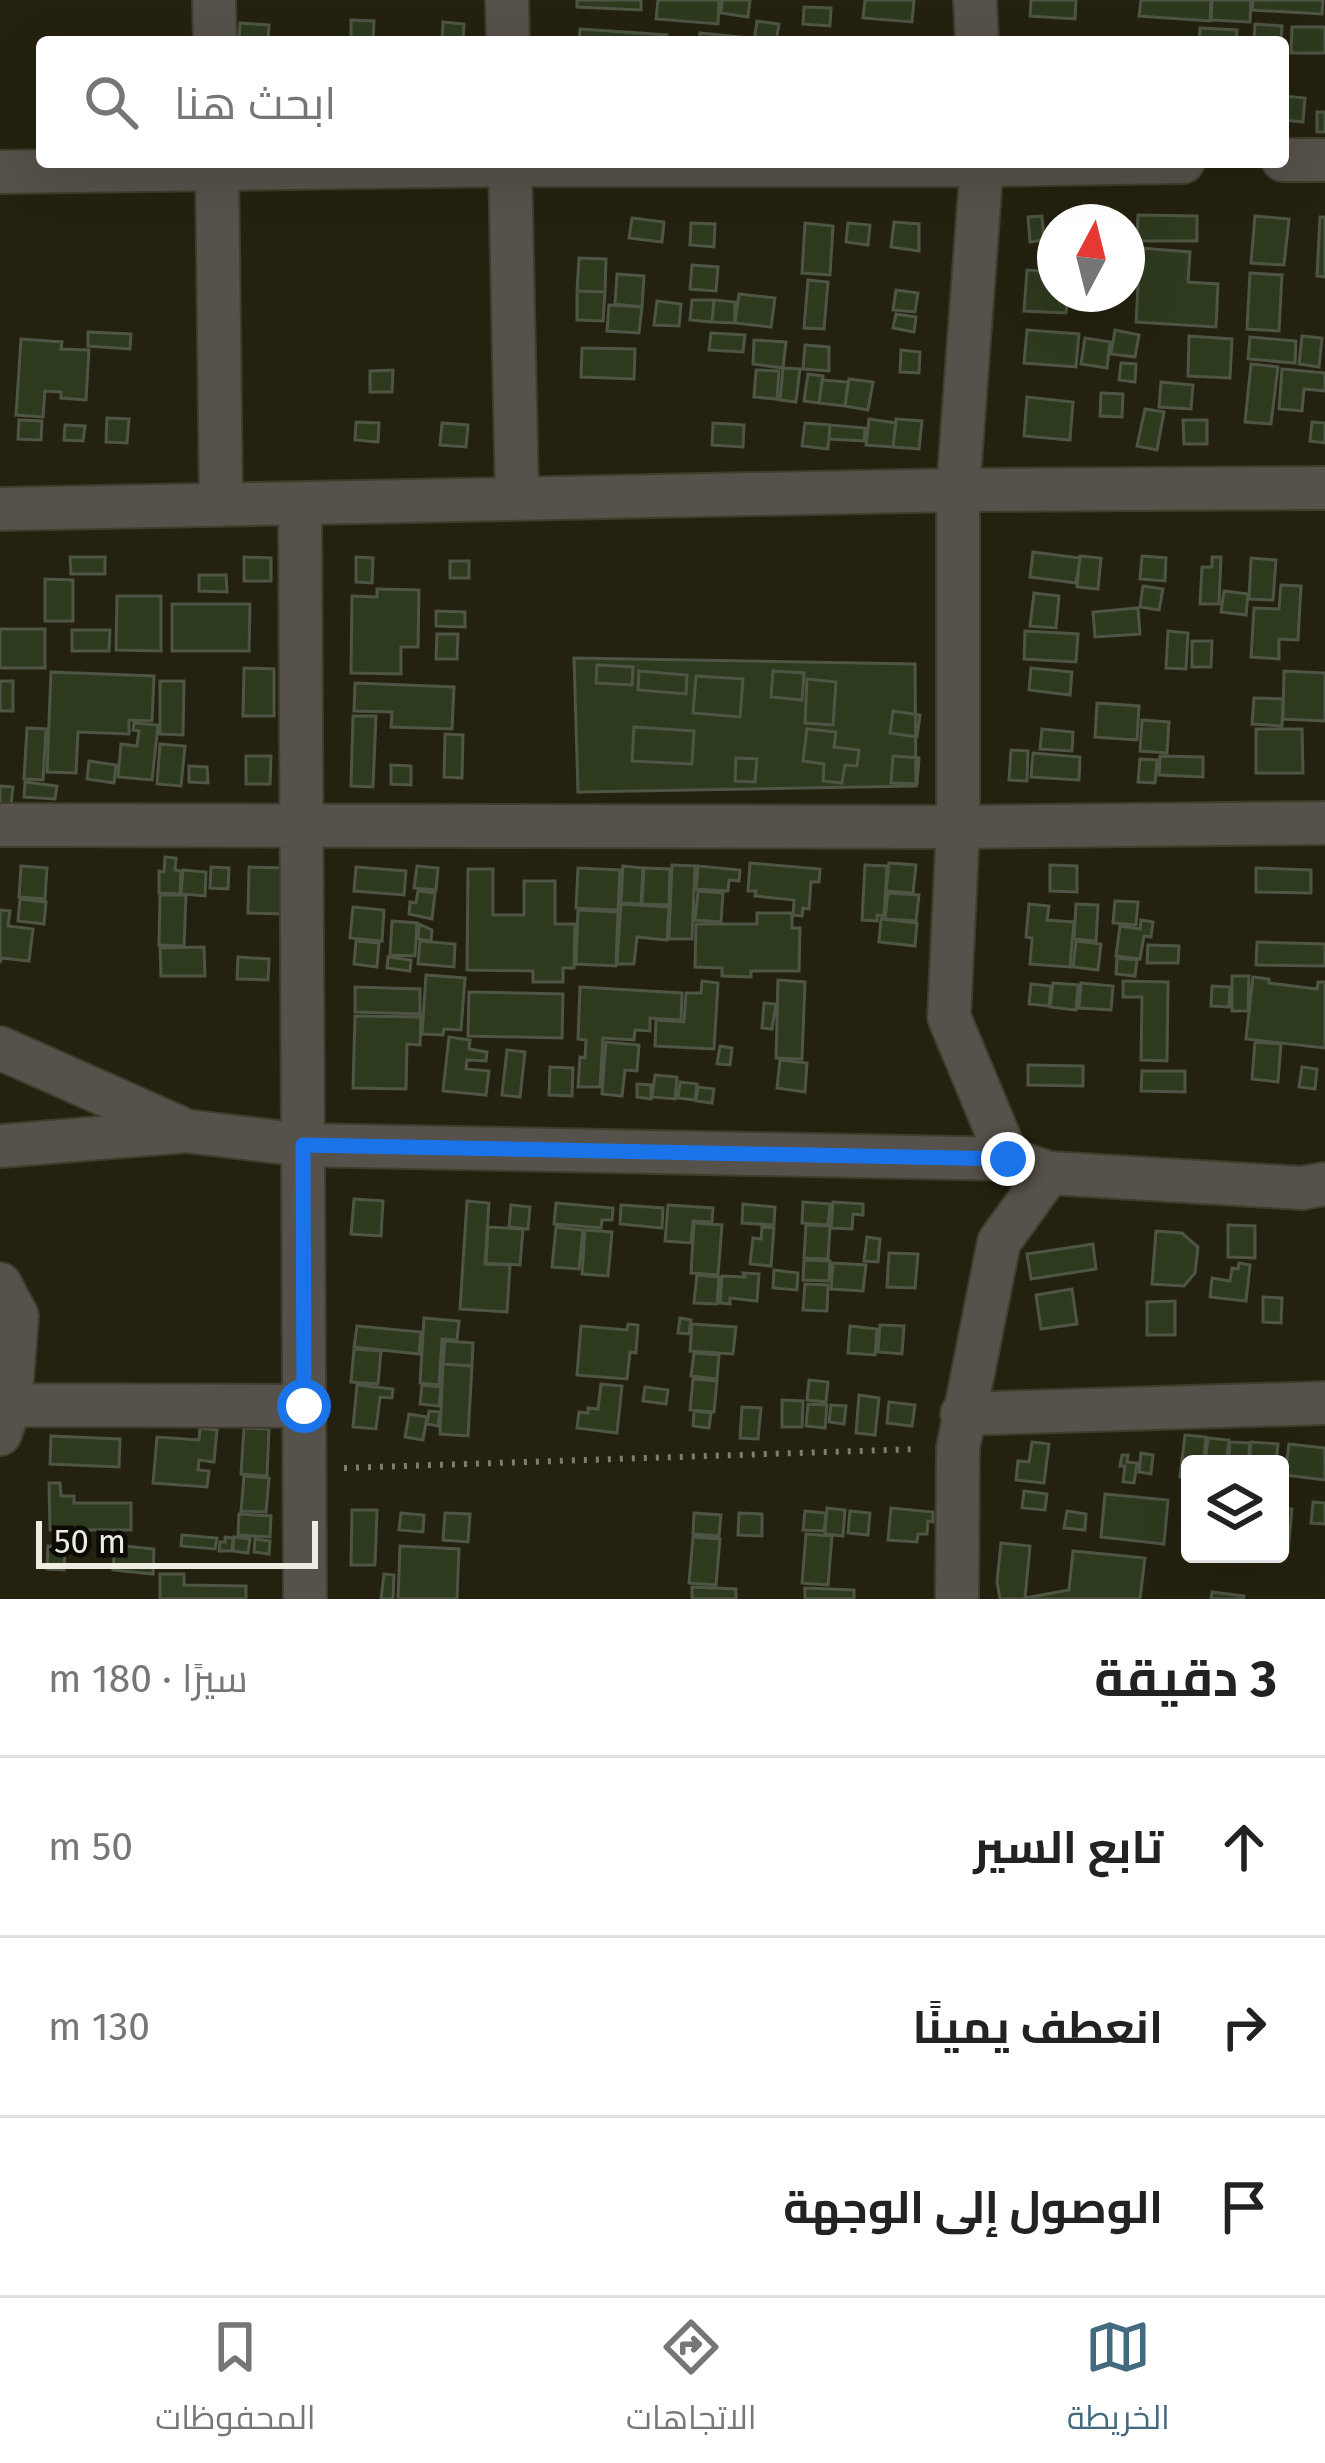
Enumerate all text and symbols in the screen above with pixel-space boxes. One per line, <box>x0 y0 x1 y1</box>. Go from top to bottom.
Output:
search box <box>36 36 1289 168</box>
icon: search <box>78 69 144 135</box>
text: ابحث هنا <box>174 77 336 131</box>
north arrow <box>1037 204 1145 312</box>
route end <box>981 1132 1035 1186</box>
route start <box>277 1379 331 1433</box>
map controls <box>1181 1455 1289 1563</box>
button: layers <box>1181 1455 1289 1563</box>
scale bar <box>36 1515 318 1568</box>
text: 50 m <box>54 1522 126 1562</box>
text: 3 دقيقة <box>1094 1648 1277 1710</box>
text: سيرًا · 180 m <box>48 1656 248 1702</box>
icon: ahead <box>1211 1814 1277 1880</box>
text: تابع السير <box>973 1821 1163 1875</box>
text: 50 m <box>48 1824 133 1870</box>
icon: right <box>1211 1994 1277 2060</box>
text: انعطف يمينًا <box>912 2001 1163 2055</box>
text: 130 m <box>48 2004 150 2050</box>
icon: arrive <box>1211 2174 1277 2240</box>
text: الوصول إلى الوجهة <box>783 2181 1163 2235</box>
tab: المحفوظات <box>155 2314 316 2448</box>
tab: الاتجاهات <box>626 2314 757 2448</box>
tab: الخريطة <box>1067 2314 1170 2448</box>

